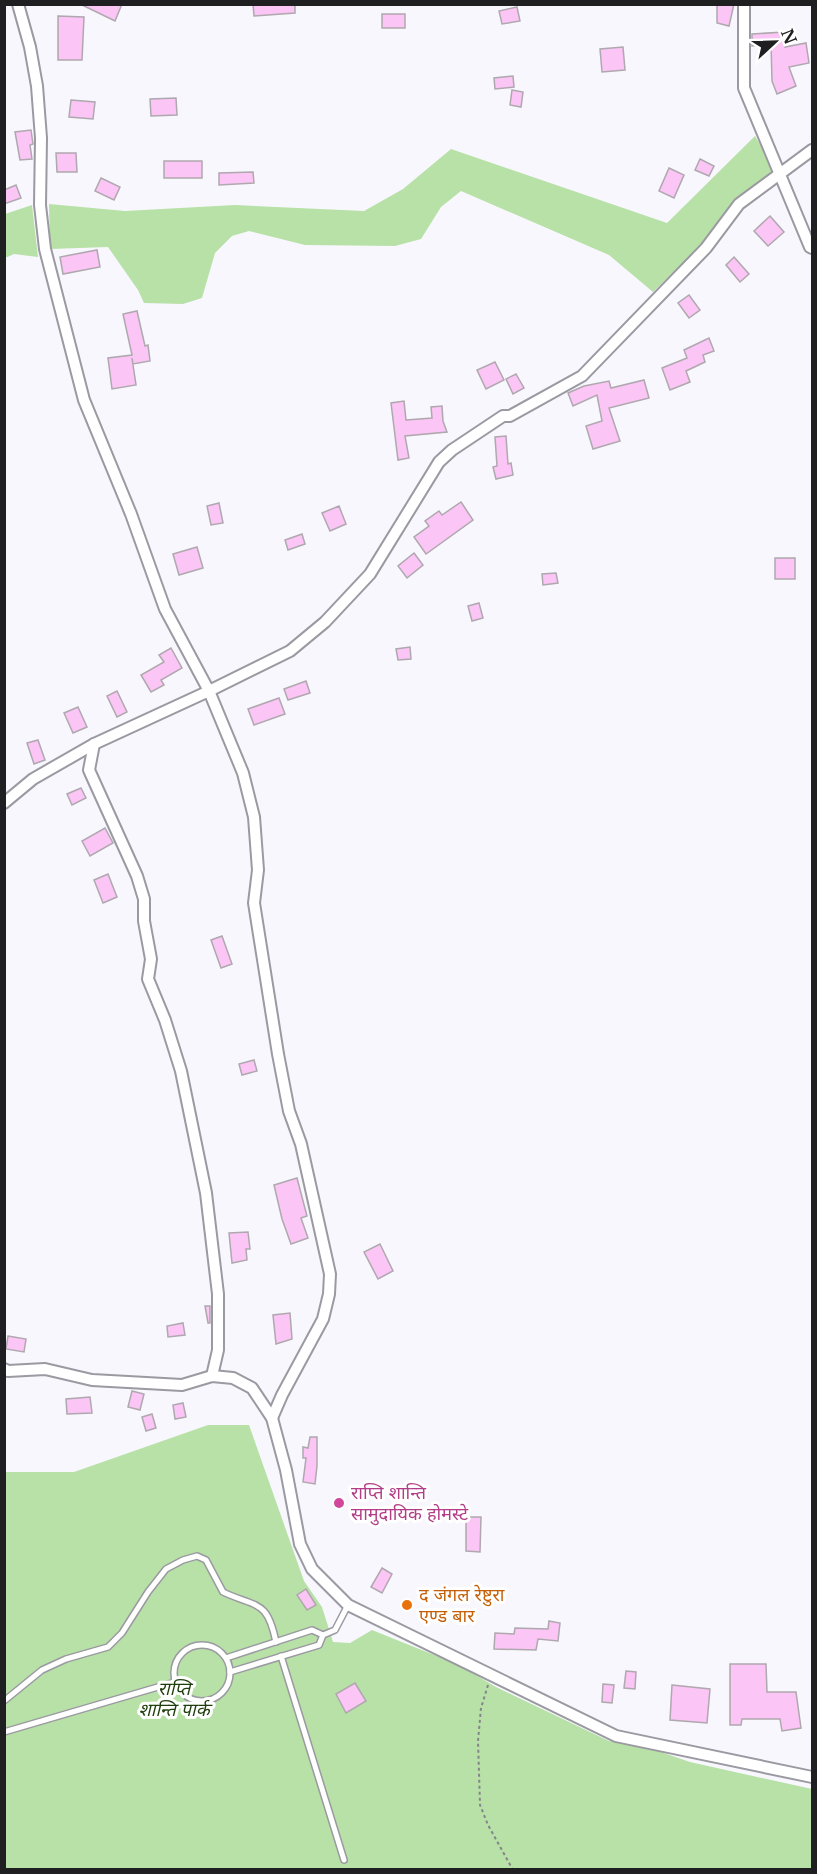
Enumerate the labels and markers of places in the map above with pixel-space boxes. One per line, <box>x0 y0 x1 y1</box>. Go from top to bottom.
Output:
place label: राप्ति शान्ति सामुदायिक होमस्टे <box>351 1482 469 1526</box>
marker: राप्ति शान्ति सामुदायिक होमस्टे <box>332 1496 346 1510</box>
place label: द जंगल रेष्टुरा एण्ड बार <box>419 1584 505 1627</box>
marker: द जंगल रेष्टुरा एण्ड बार <box>400 1598 414 1612</box>

